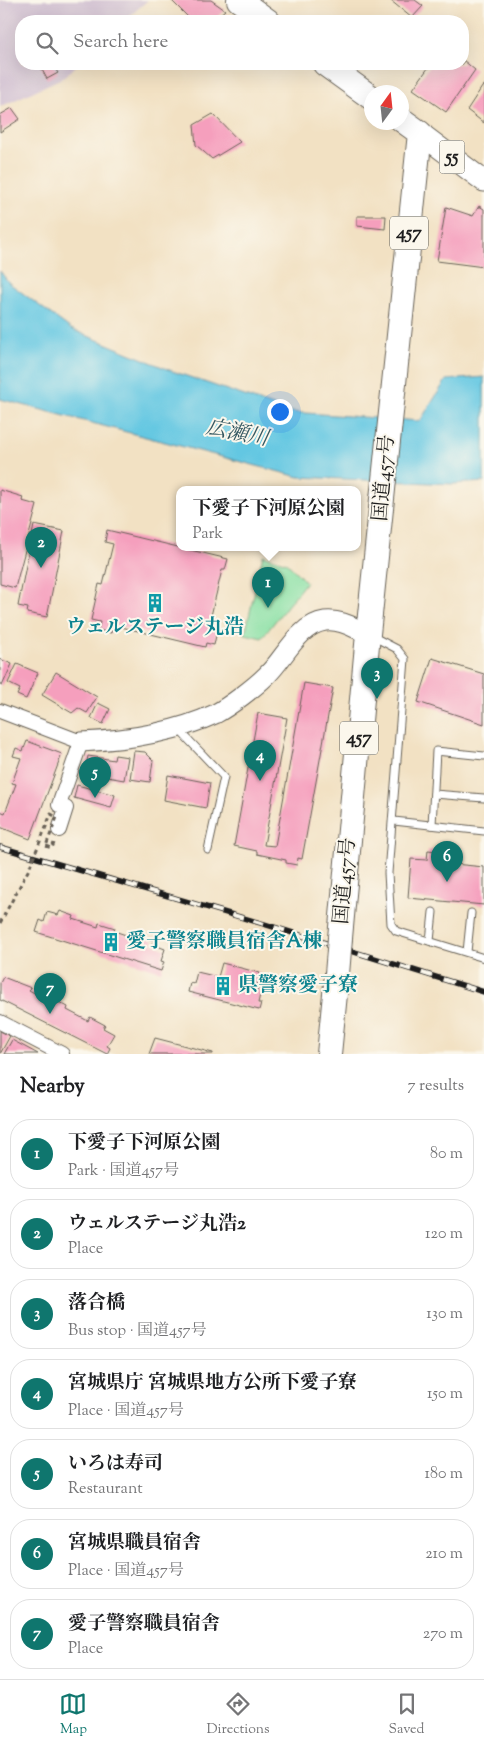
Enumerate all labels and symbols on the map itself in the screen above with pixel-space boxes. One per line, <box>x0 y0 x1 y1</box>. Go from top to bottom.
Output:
north arrow <box>364 85 409 130</box>
road number: 55 <box>440 140 464 173</box>
road number: 457 <box>390 217 428 250</box>
your location <box>267 399 293 425</box>
water label: 広瀬川 <box>203 413 273 455</box>
street label: 国道457号 <box>367 433 403 523</box>
pin: 2 <box>25 527 57 568</box>
pin: 1 <box>252 567 284 608</box>
building icon: ウェルステージ丸浩 <box>144 592 166 614</box>
place label: ウェルステージ丸浩 <box>66 614 244 643</box>
pin: 3 <box>361 658 393 699</box>
road number: 457 <box>340 721 378 754</box>
pin: 4 <box>244 740 276 781</box>
pin: 5 <box>79 757 111 798</box>
street label: 国道457号 <box>328 836 364 926</box>
pin: 6 <box>431 841 463 882</box>
place label: 愛子警察職員宿舎A棟 <box>126 928 322 957</box>
building icon: 愛子警察職員宿舎A棟 <box>100 931 122 953</box>
place label: 県警察愛子寮 <box>238 972 358 1001</box>
pin: 7 <box>34 973 66 1014</box>
building icon: 県警察愛子寮 <box>212 975 234 997</box>

